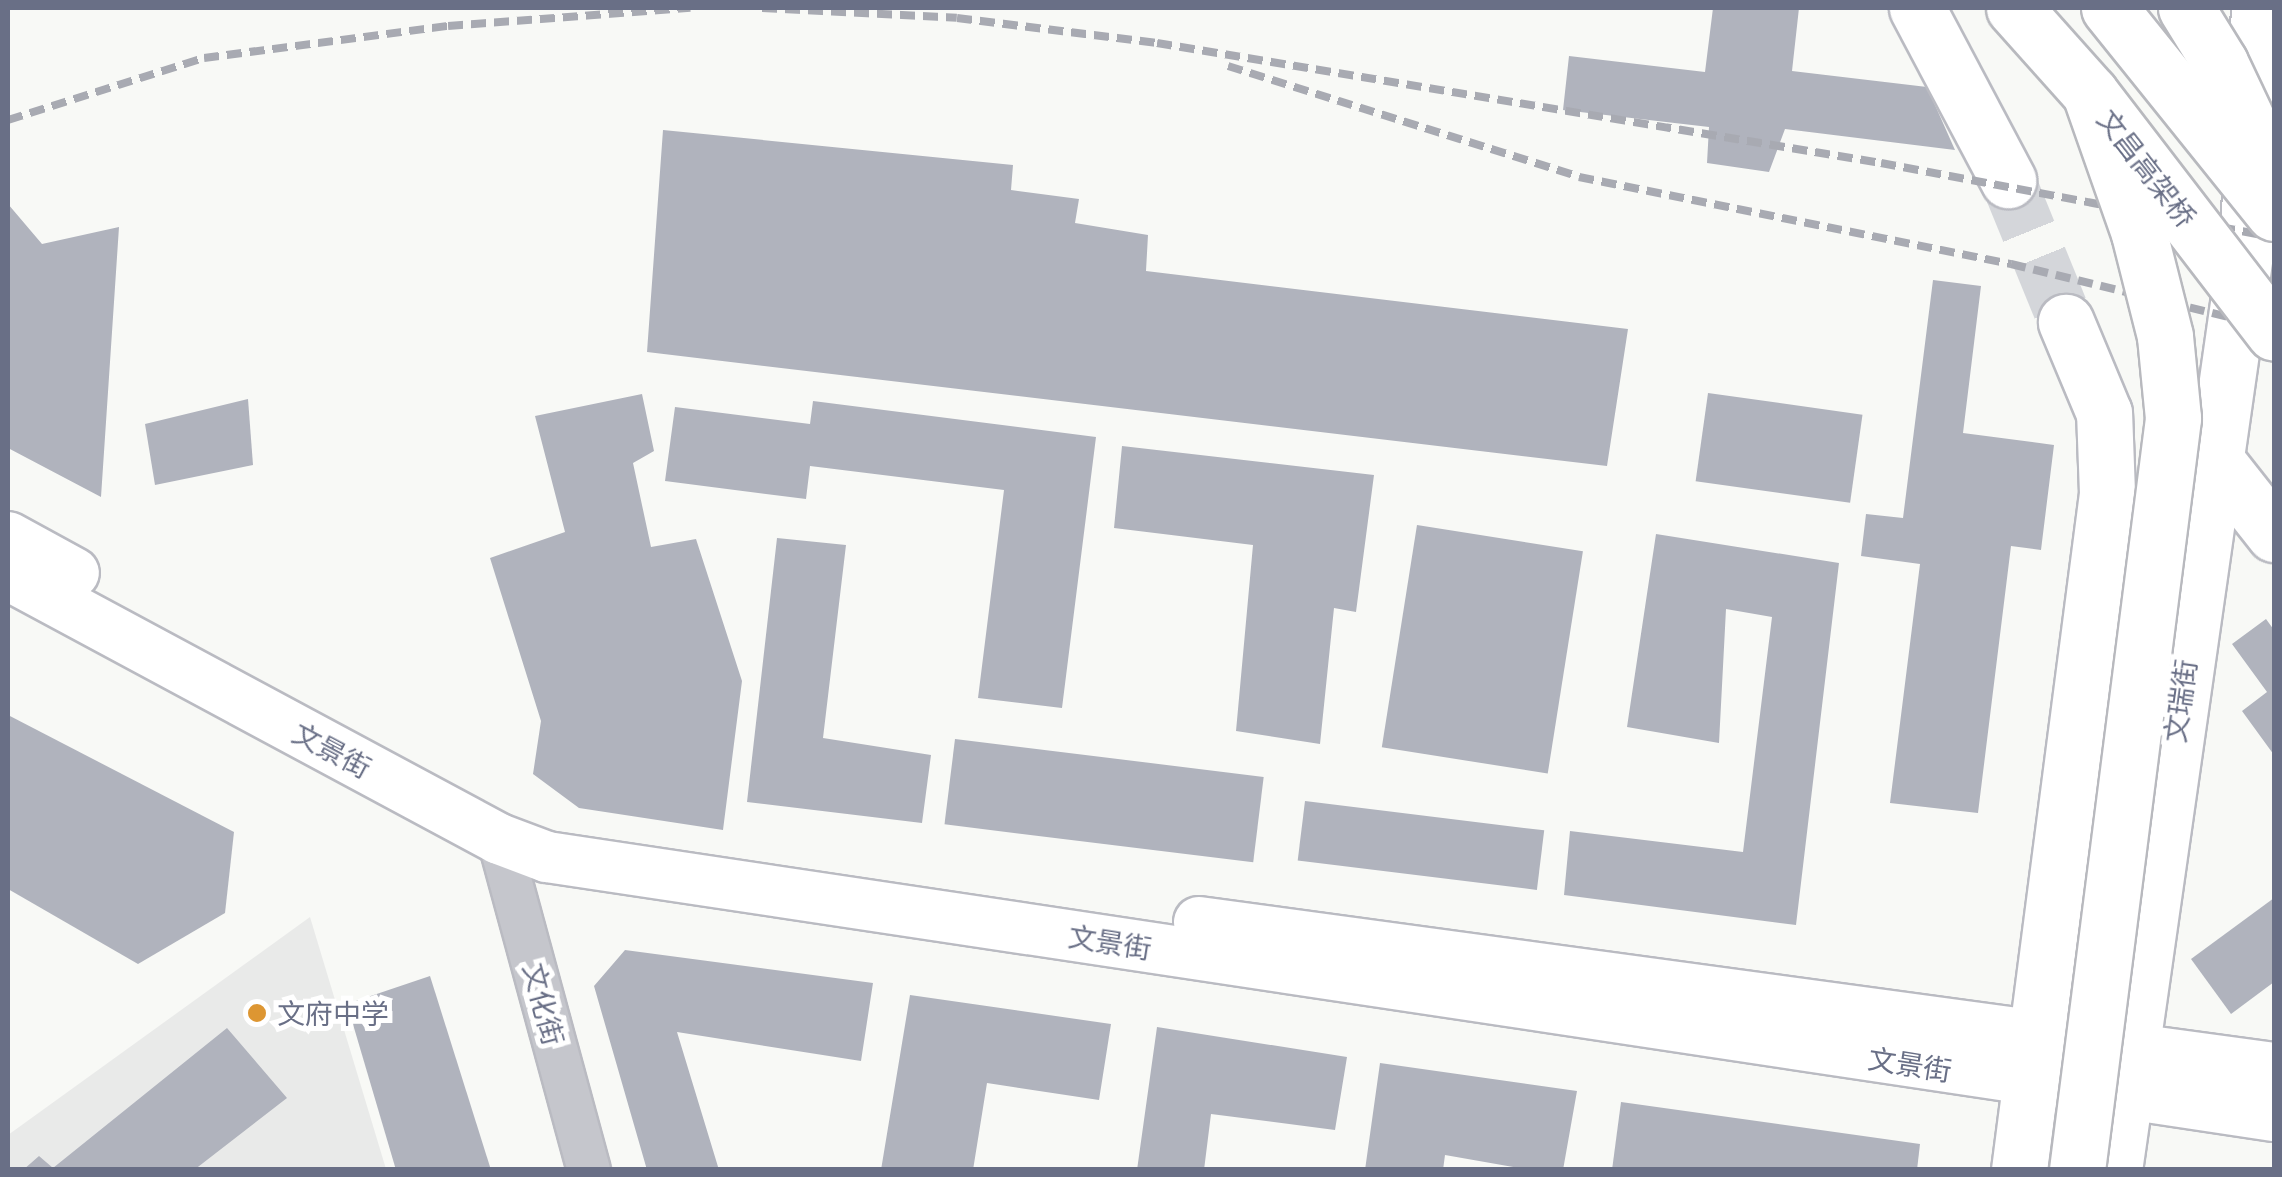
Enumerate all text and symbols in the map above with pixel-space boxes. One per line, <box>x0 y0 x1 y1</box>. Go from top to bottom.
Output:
street label: 文昌高架桥 <box>2091 102 2203 234</box>
street label: 文瑞街 <box>2158 657 2202 745</box>
street label: 文景街 <box>287 715 377 785</box>
street label: 文景街 <box>1066 919 1154 965</box>
street label: 文化街 <box>517 959 571 1049</box>
place label: 文府中学 <box>277 996 389 1030</box>
marker: 文府中学 <box>246 1002 268 1024</box>
street label: 文景街 <box>1866 1041 1954 1087</box>

